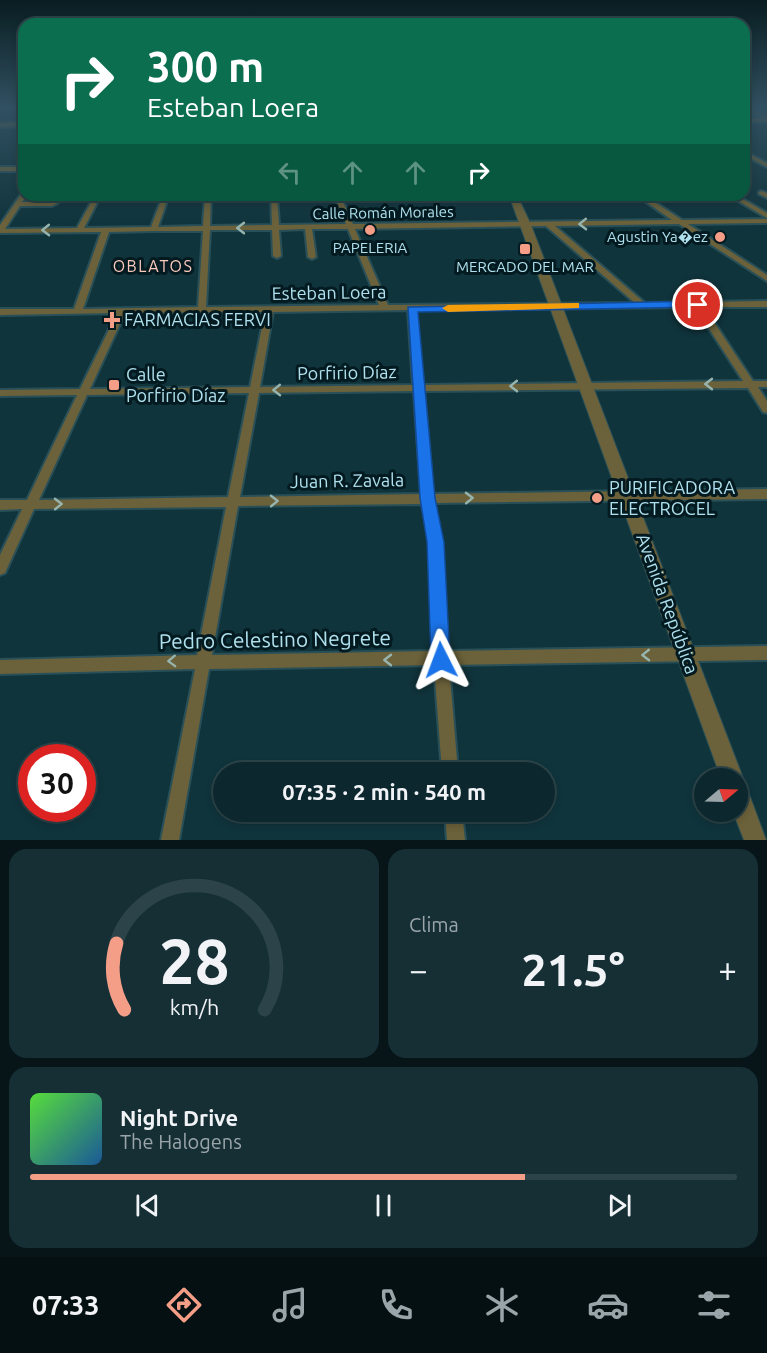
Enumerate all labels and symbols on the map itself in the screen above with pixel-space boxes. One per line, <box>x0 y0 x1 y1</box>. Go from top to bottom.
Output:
street label: Calle Román Morales <box>312 203 454 222</box>
one-way arrow <box>578 218 587 230</box>
one-way arrow <box>236 222 245 234</box>
marker: PAPELERIA <box>363 223 377 237</box>
one-way arrow <box>41 224 50 236</box>
place label: Agustin Ya�ez <box>607 228 708 245</box>
marker: Agustin Ya�ez <box>713 230 727 244</box>
place label: PAPELERIA <box>333 239 407 256</box>
marker: MERCADO DEL MAR <box>518 242 532 256</box>
district label: OBLATOS <box>113 257 193 275</box>
place label: MERCADO DEL MAR <box>456 258 594 275</box>
pin <box>672 279 723 330</box>
street label: Esteban Loera <box>271 281 387 303</box>
place label: FARMACIAS FERVI <box>124 309 271 329</box>
marker: FARMACIAS FERVI <box>105 313 119 327</box>
street label: Porfirio Díaz <box>297 361 397 383</box>
place label: Calle Porfirio Díaz <box>126 364 226 405</box>
marker: Calle Porfirio Díaz <box>107 378 121 392</box>
one-way arrow <box>704 378 713 390</box>
one-way arrow <box>509 380 518 393</box>
one-way arrow <box>272 384 281 396</box>
street label: Juan R. Zavala <box>290 469 404 491</box>
place label: PURIFICADORA ELECTROCEL <box>609 477 736 518</box>
one-way arrow <box>465 491 474 504</box>
marker: PURIFICADORA ELECTROCEL <box>590 491 604 505</box>
one-way arrow <box>270 495 279 507</box>
one-way arrow <box>54 498 63 510</box>
street label: Avenida República <box>633 531 703 677</box>
street label: Pedro Celestino Negrete <box>159 625 391 653</box>
position arrow <box>409 628 473 692</box>
one-way arrow <box>641 649 650 662</box>
one-way arrow <box>383 654 392 666</box>
one-way arrow <box>167 655 176 668</box>
speed limit sign: 30 <box>18 744 96 822</box>
north arrow <box>694 768 748 822</box>

